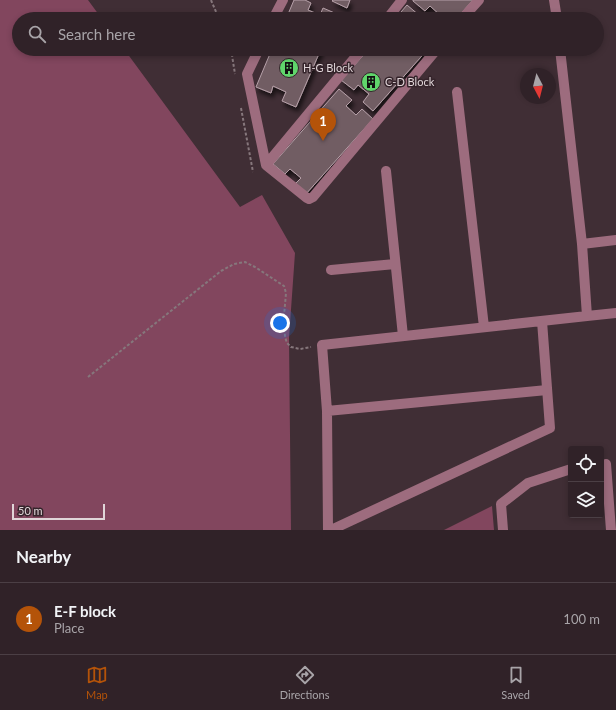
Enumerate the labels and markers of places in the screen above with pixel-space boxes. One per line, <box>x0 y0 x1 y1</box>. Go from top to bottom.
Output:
building icon: H-G Block <box>278 57 300 79</box>
place label: H-G Block <box>303 61 353 74</box>
building icon: C-D Block <box>360 71 382 93</box>
place label: C-D Block <box>385 75 435 88</box>
pin: 1 <box>310 108 336 141</box>

